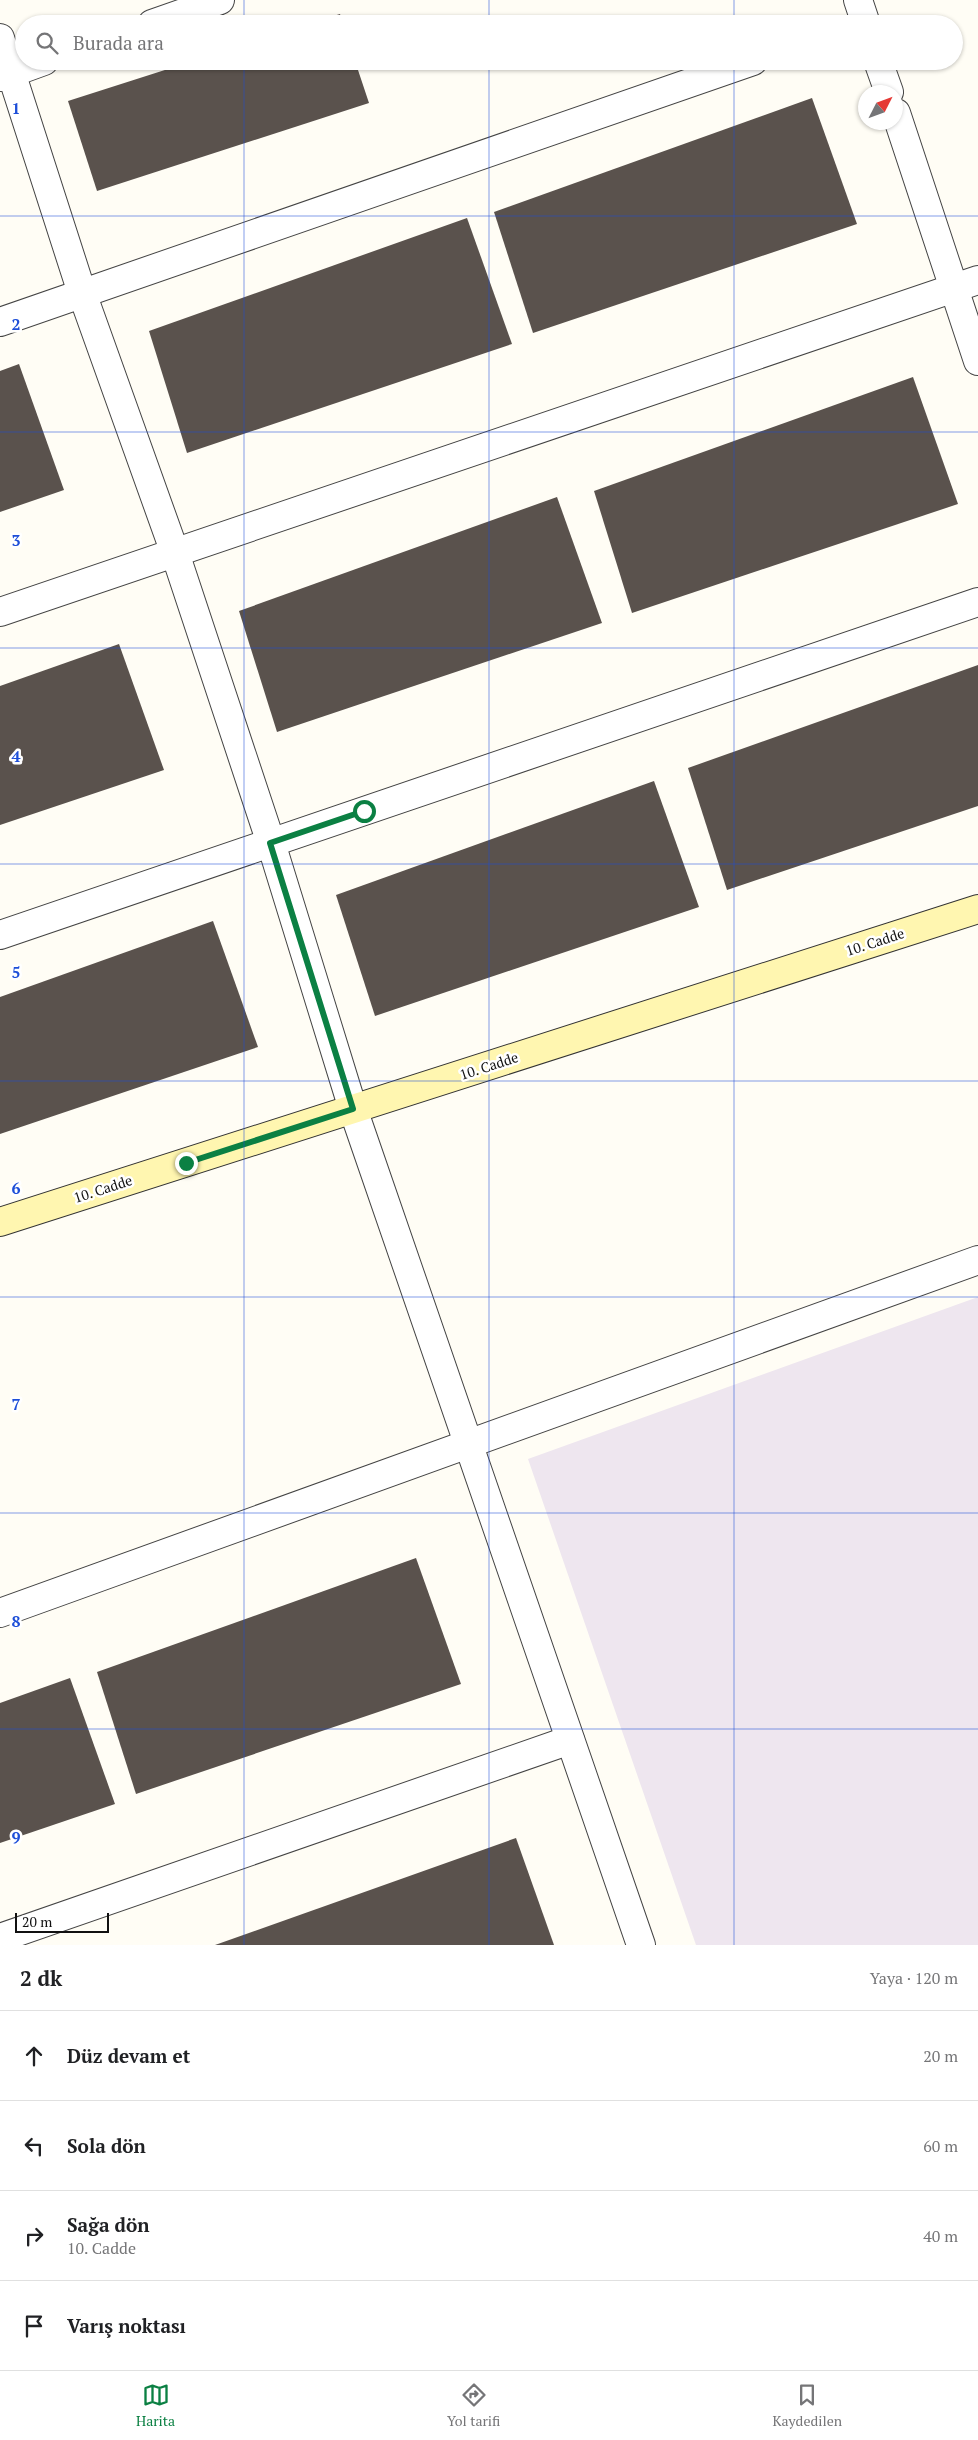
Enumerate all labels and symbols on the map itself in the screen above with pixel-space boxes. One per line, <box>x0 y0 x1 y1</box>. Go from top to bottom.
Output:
north arrow <box>858 85 903 130</box>
text: 1 <box>11 97 21 119</box>
text: 2 <box>11 313 21 335</box>
text: 3 <box>11 529 21 551</box>
text: 4 <box>11 745 21 767</box>
route start <box>353 800 376 823</box>
street label: 10. Cadde <box>843 923 906 960</box>
text: 5 <box>11 961 21 983</box>
street label: 10. Cadde <box>457 1047 520 1084</box>
route end <box>175 1152 198 1175</box>
street label: 10. Cadde <box>71 1170 134 1207</box>
text: 6 <box>11 1177 21 1199</box>
text: 7 <box>11 1393 21 1415</box>
text: 8 <box>11 1610 21 1632</box>
text: 9 <box>11 1826 21 1848</box>
scale bar <box>15 1910 109 1933</box>

